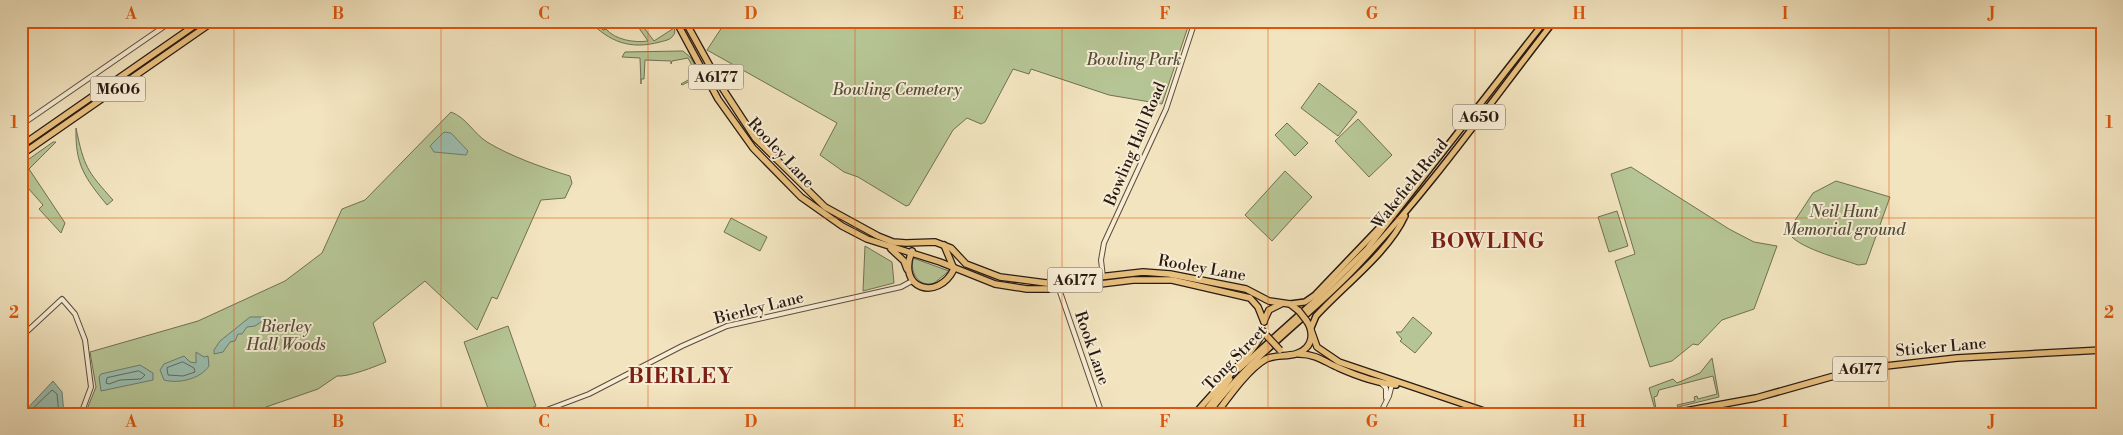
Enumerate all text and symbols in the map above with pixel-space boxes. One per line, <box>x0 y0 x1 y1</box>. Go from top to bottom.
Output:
text: A <box>124 4 137 24</box>
text: B <box>332 4 344 24</box>
text: C <box>538 4 550 24</box>
text: D <box>745 4 758 24</box>
text: E <box>952 4 964 24</box>
text: F <box>1159 4 1171 24</box>
text: G <box>1366 4 1379 24</box>
text: H <box>1572 4 1586 24</box>
text: I <box>1782 4 1788 24</box>
text: J <box>1987 4 1995 24</box>
park label: Bowling Park <box>1086 50 1181 70</box>
road number: A6177 <box>688 64 744 90</box>
road number: M606 <box>90 76 146 102</box>
street label: Bowling Hall Road <box>1099 79 1170 210</box>
park label: Bowling Cemetery <box>831 80 962 100</box>
road number: A650 <box>1453 104 1505 130</box>
text: 1 <box>10 113 18 133</box>
text: 1 <box>2105 113 2113 133</box>
street label: Rooley Lane <box>743 114 819 192</box>
street label: Wakefield Road <box>1367 135 1452 234</box>
park label: Neil Hunt Memorial ground <box>1783 202 1906 240</box>
district label: BOWLING <box>1430 229 1546 255</box>
street label: Rooley Lane <box>1156 250 1248 286</box>
road number: A6177 <box>1048 268 1102 292</box>
street label: Bierley Lane <box>711 287 806 329</box>
text: 2 <box>9 303 19 323</box>
text: 2 <box>2104 303 2114 323</box>
street label: Rook Lane <box>1070 308 1114 388</box>
park label: Bierley Hall Woods <box>245 317 326 355</box>
street label: Tong Street <box>1199 321 1271 395</box>
street label: Sticker Lane <box>1895 333 1987 361</box>
road number: A6177 <box>1832 356 1888 382</box>
district label: BIERLEY <box>628 364 734 390</box>
text: A <box>124 412 137 432</box>
text: B <box>332 412 344 432</box>
text: C <box>538 412 550 432</box>
text: D <box>745 412 758 432</box>
text: E <box>952 412 964 432</box>
text: F <box>1159 412 1171 432</box>
text: G <box>1366 412 1379 432</box>
text: H <box>1572 412 1586 432</box>
text: I <box>1782 412 1788 432</box>
text: J <box>1987 412 1995 432</box>

